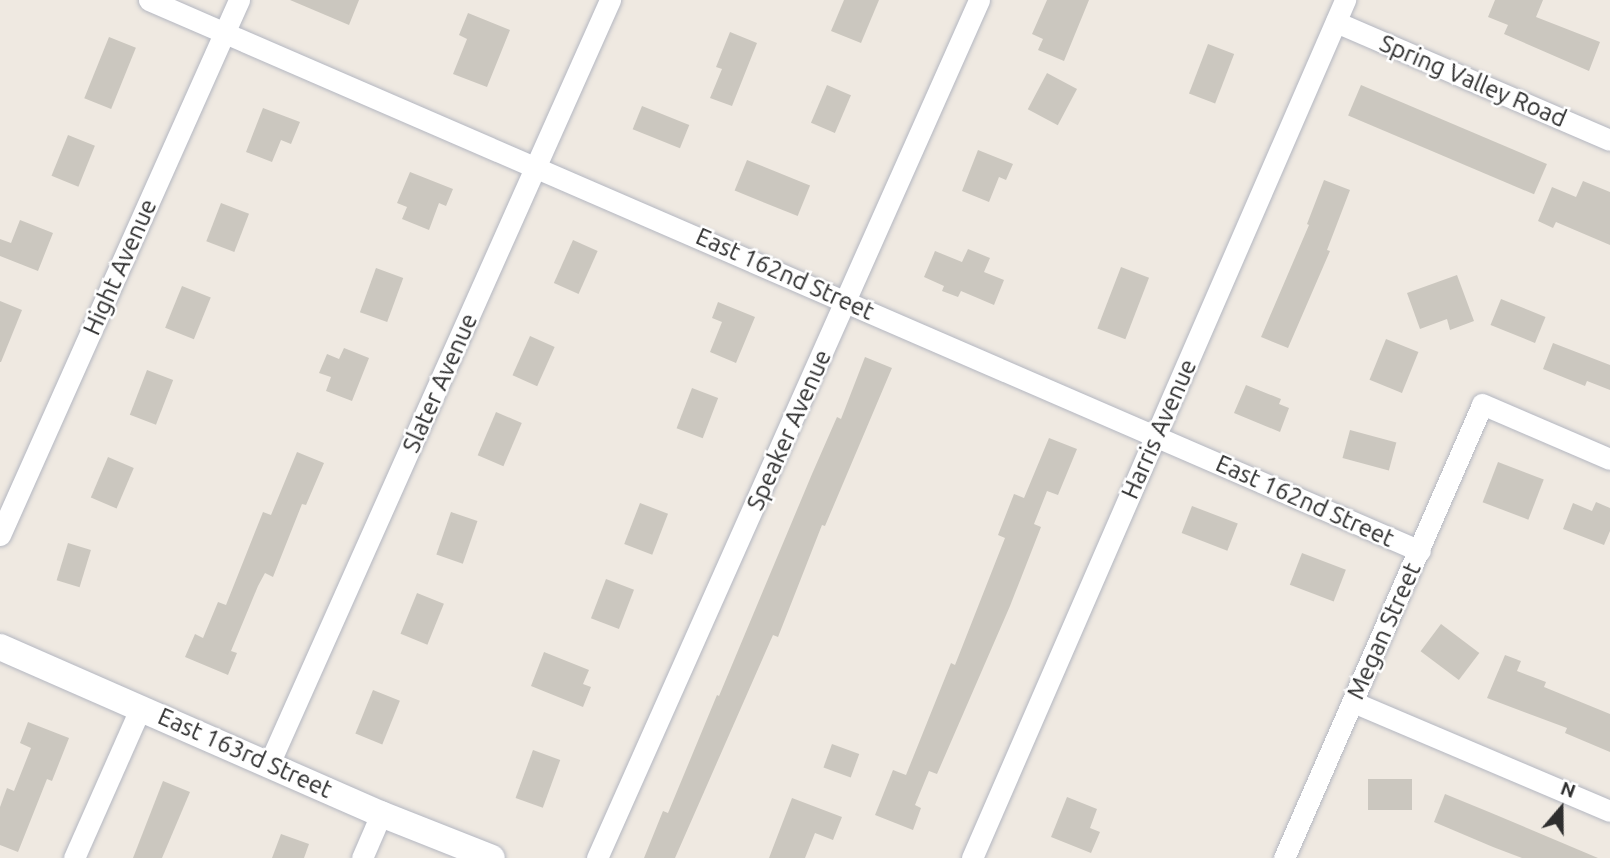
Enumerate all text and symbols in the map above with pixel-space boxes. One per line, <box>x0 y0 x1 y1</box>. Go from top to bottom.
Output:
street label: Spring Valley Road <box>1375 29 1571 133</box>
street label: Hight Avenue <box>77 195 163 339</box>
street label: East 162nd Street <box>691 222 879 326</box>
street label: Slater Avenue <box>396 309 484 457</box>
street label: Speaker Avenue <box>741 345 837 515</box>
street label: Harris Avenue <box>1115 355 1203 503</box>
street label: East 162nd Street <box>1211 449 1399 553</box>
street label: Megan Street <box>1341 558 1427 704</box>
street label: East 163rd Street <box>154 702 336 804</box>
north arrow <box>1526 774 1596 844</box>
text: N <box>1558 777 1579 802</box>

